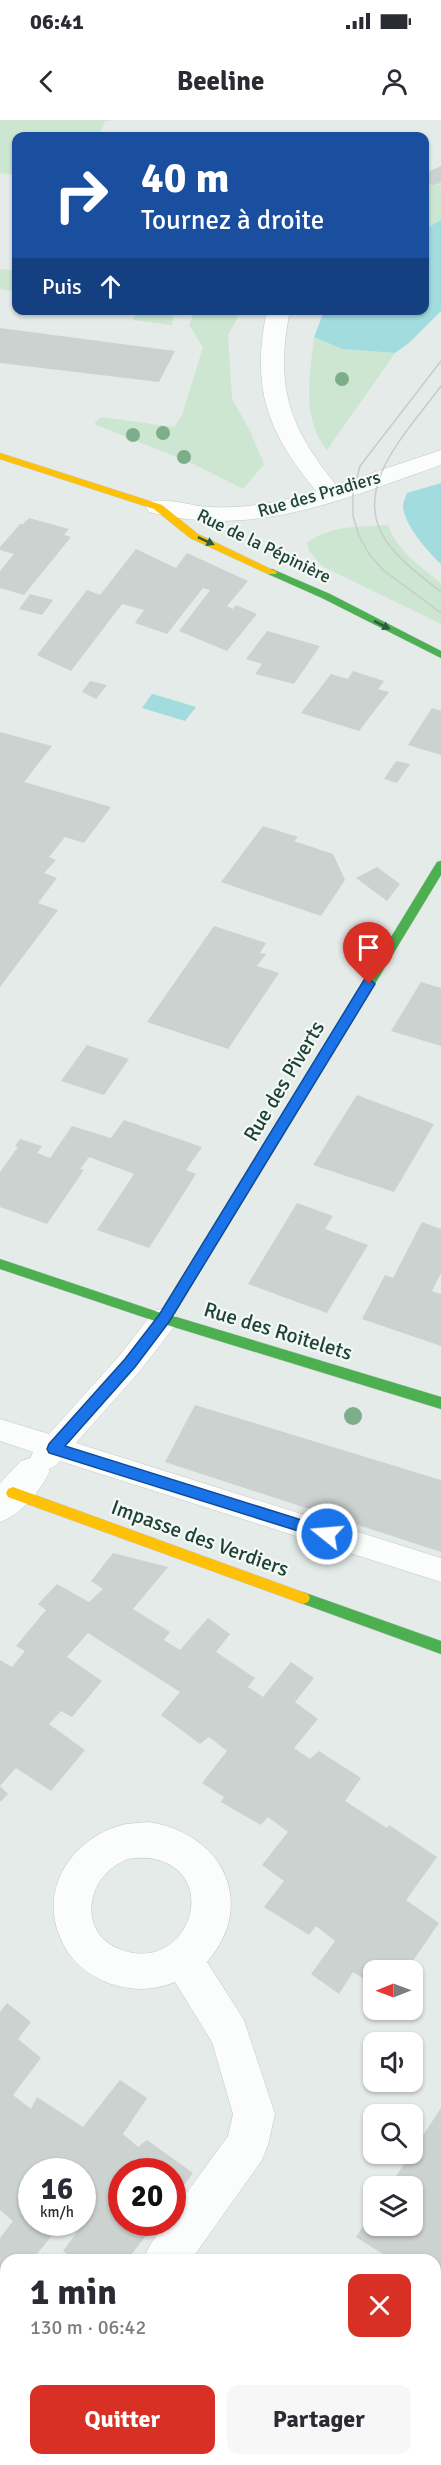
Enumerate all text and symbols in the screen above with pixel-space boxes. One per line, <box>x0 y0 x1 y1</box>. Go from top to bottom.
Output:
text: 06:41 <box>30 8 84 35</box>
icon: back <box>30 65 63 98</box>
text: Beeline <box>177 65 264 98</box>
icon: person <box>378 65 411 98</box>
text: 40 m <box>141 153 230 204</box>
icon: right <box>42 156 120 234</box>
text: Tournez à droite <box>141 204 324 237</box>
icon: ahead <box>94 270 127 303</box>
text: Puis <box>42 273 82 300</box>
street label: Rue des Pradiers <box>255 466 383 522</box>
street label: Rue de la Pépinière <box>193 504 335 588</box>
one-way arrow <box>197 536 214 545</box>
one-way arrow <box>373 620 390 629</box>
pin <box>343 922 394 984</box>
icon: arrive <box>352 931 385 964</box>
street label: Rue des Piverts <box>238 1016 330 1146</box>
street label: Rue des Roitelets <box>201 1296 355 1366</box>
street label: Impasse des Verdiers <box>108 1494 292 1582</box>
position arrow <box>295 1502 359 1566</box>
north arrow <box>363 1960 423 2020</box>
map controls <box>363 1960 423 2236</box>
button: sound <box>363 2032 423 2092</box>
button: search <box>363 2104 423 2164</box>
speed limit sign: 20 <box>108 2158 186 2236</box>
text: 16 <box>41 2171 73 2208</box>
button: layers <box>363 2176 423 2236</box>
text: km/h <box>40 2203 74 2221</box>
text: 1 min <box>30 2270 117 2315</box>
button: close <box>348 2274 411 2337</box>
text: 130 m · 06:42 <box>30 2315 146 2340</box>
button: Quitter <box>30 2385 215 2454</box>
button: Partager <box>227 2385 411 2454</box>

